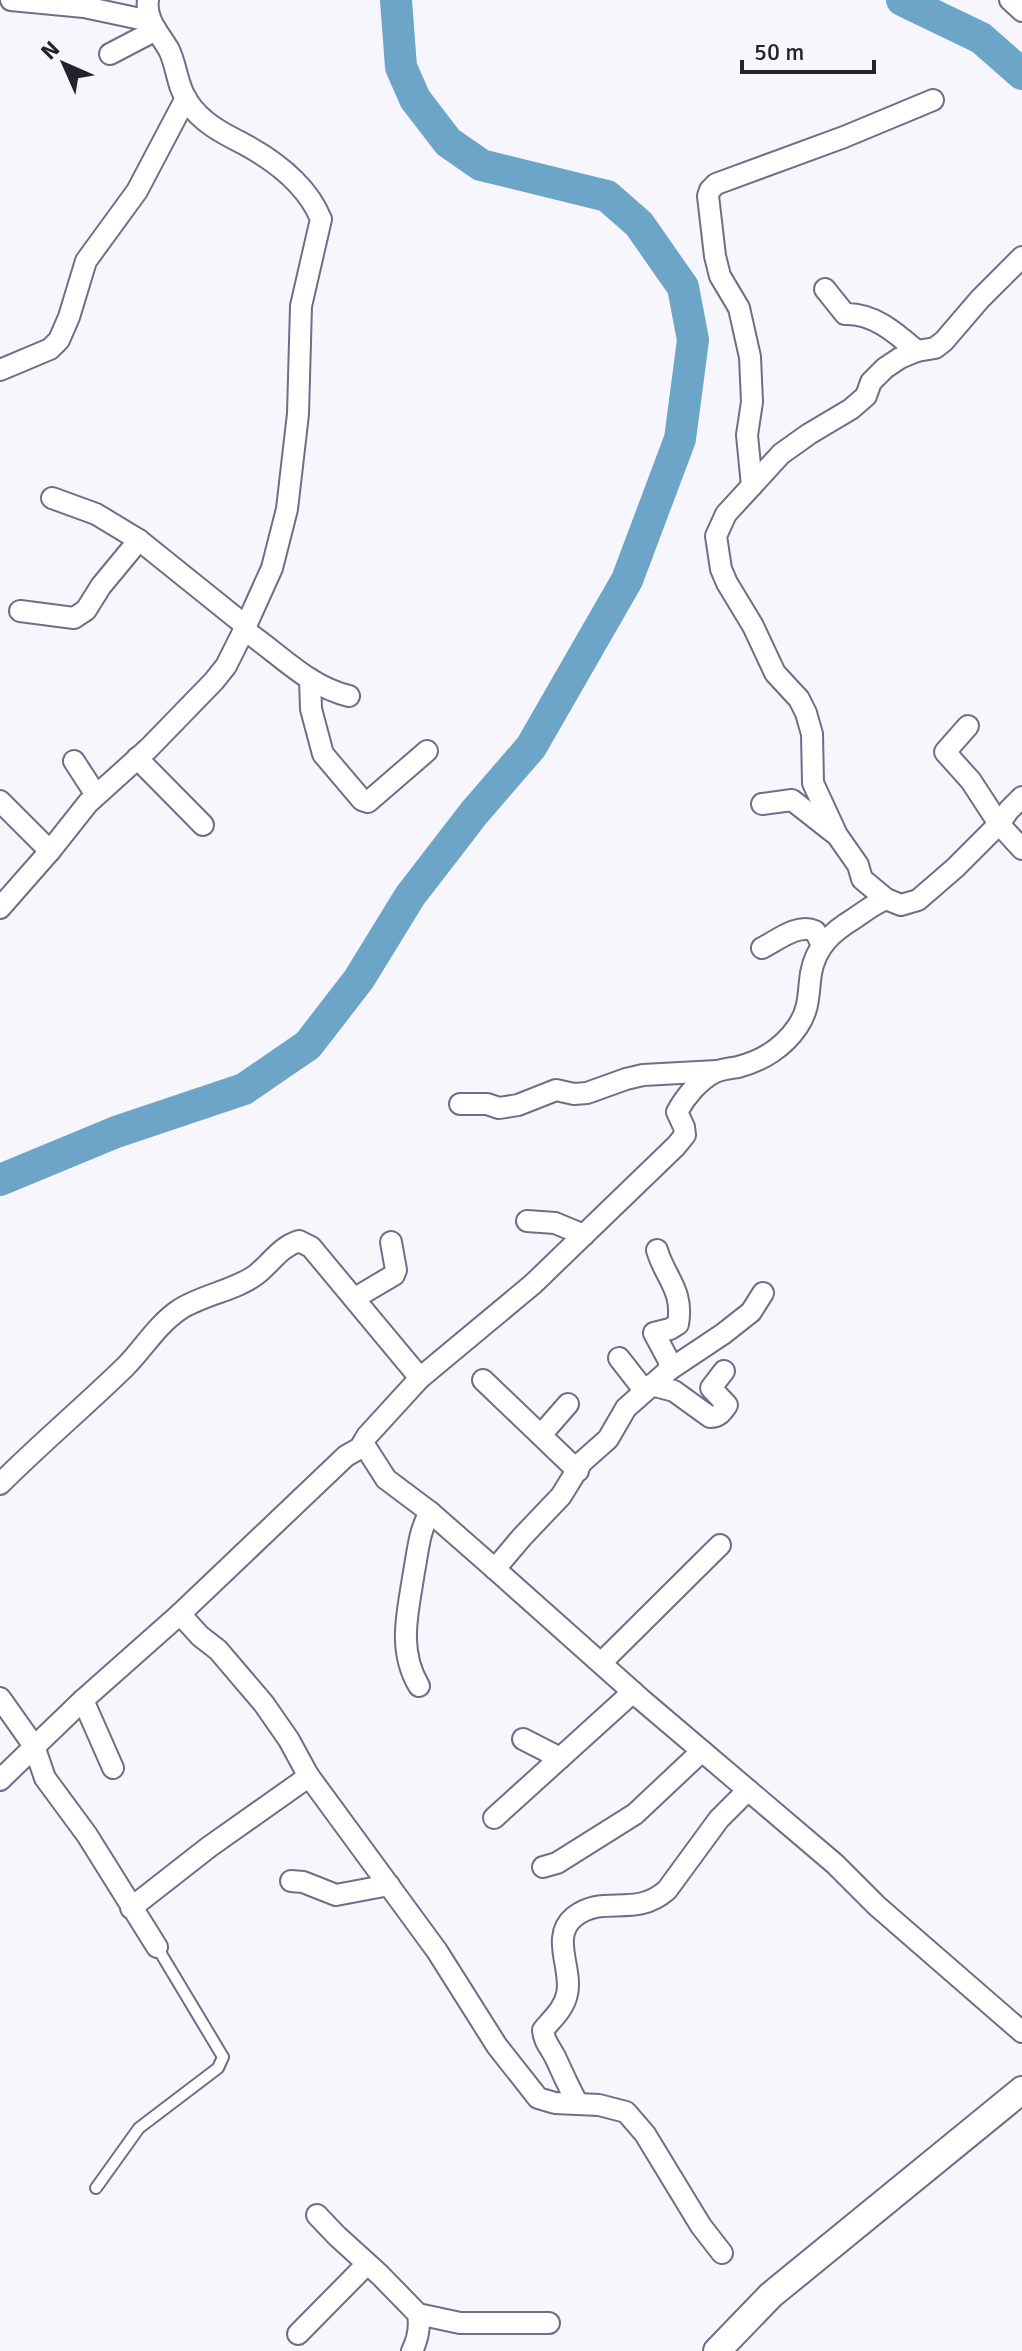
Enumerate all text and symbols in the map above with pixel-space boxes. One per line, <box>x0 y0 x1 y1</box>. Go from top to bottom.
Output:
north arrow <box>24 24 104 104</box>
scale bar <box>742 24 874 74</box>
text: N <box>35 35 65 65</box>
text: 50 m <box>754 37 804 67</box>

